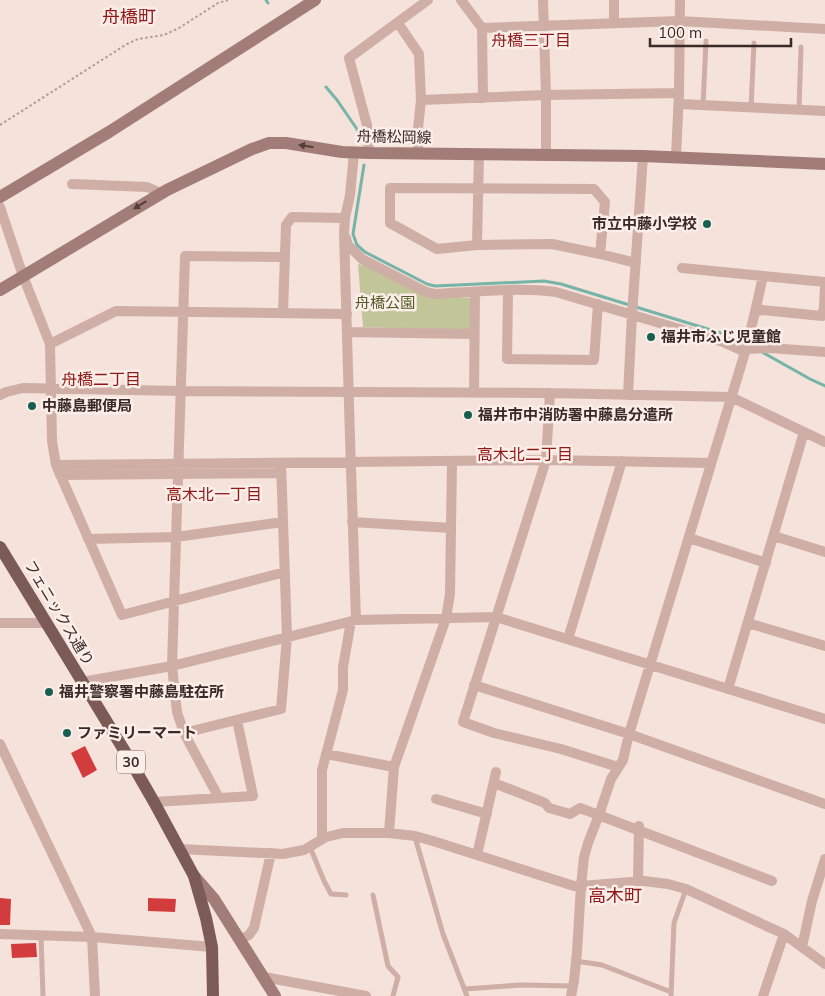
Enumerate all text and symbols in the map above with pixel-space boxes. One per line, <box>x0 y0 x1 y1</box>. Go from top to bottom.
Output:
district label: 舟橋町 <box>102 5 156 28</box>
scale bar <box>650 15 791 47</box>
text: 100 m <box>658 23 702 42</box>
district label: 舟橋三丁目 <box>491 30 571 50</box>
street label: 舟橋松岡線 <box>356 126 432 147</box>
one-way arrow <box>297 142 313 150</box>
one-way arrow <box>134 201 147 210</box>
place label: 市立中藤小学校 <box>592 214 697 233</box>
marker: 市立中藤小学校 <box>701 218 713 230</box>
park label: 舟橋公園 <box>355 293 415 312</box>
place label: 福井市ふじ児童館 <box>660 327 781 346</box>
marker: 福井市ふじ児童館 <box>645 331 657 343</box>
district label: 舟橋二丁目 <box>61 369 141 389</box>
place label: 中藤島郵便局 <box>42 396 132 415</box>
marker: 中藤島郵便局 <box>26 400 38 412</box>
place label: 福井市中消防署中藤島分遣所 <box>477 405 673 424</box>
marker: 福井市中消防署中藤島分遣所 <box>462 409 474 421</box>
district label: 高木北二丁目 <box>477 444 573 464</box>
district label: 高木北一丁目 <box>166 484 262 504</box>
street label: フェニックス通り <box>20 557 98 669</box>
place label: 福井警察署中藤島駐在所 <box>58 682 224 701</box>
marker: 福井警察署中藤島駐在所 <box>43 686 55 698</box>
place label: ファミリーマート <box>77 723 197 742</box>
marker: ファミリーマート <box>61 727 73 739</box>
road number: 30 <box>117 750 145 774</box>
district label: 高木町 <box>588 884 642 907</box>

